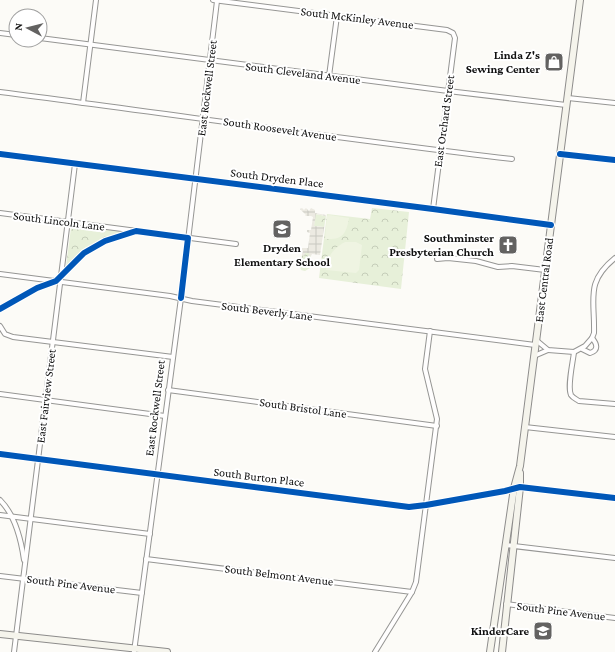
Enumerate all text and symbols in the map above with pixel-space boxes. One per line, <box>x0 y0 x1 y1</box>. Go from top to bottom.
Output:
street label: South McKinley Avenue <box>300 4 414 32</box>
north arrow <box>8 8 48 48</box>
text: N <box>12 22 25 31</box>
street label: East Rockwell Street <box>194 38 220 137</box>
place label: Linda Z's Sewing Center <box>466 48 540 76</box>
shop icon: Linda Z's Sewing Center <box>543 51 565 73</box>
street label: South Cleveland Avenue <box>245 59 361 87</box>
street label: East Orchard Street <box>431 73 458 168</box>
street label: South Roosevelt Avenue <box>222 114 338 144</box>
street label: South Dryden Place <box>230 165 324 191</box>
street label: South Lincoln Lane <box>12 208 106 234</box>
school or university icon: Dryden Elementary School <box>271 218 293 240</box>
place label: Southminster Presbyterian Church <box>389 231 494 259</box>
church icon: Southminster Presbyterian Church <box>497 234 519 256</box>
street label: East Central Road <box>532 236 556 323</box>
place label: Dryden Elementary School <box>234 241 330 269</box>
street label: South Beverly Lane <box>221 298 313 324</box>
street label: East Fairview Street <box>33 347 59 444</box>
street label: East Rockwell Street <box>142 358 168 457</box>
street label: South Bristol Lane <box>259 395 347 421</box>
street label: South Burton Place <box>213 464 305 490</box>
street label: South Belmont Avenue <box>224 561 334 589</box>
street label: South Pine Avenue <box>26 572 116 596</box>
street label: South Pine Avenue <box>516 599 606 623</box>
school or university icon: KinderCare <box>532 620 554 642</box>
place label: KinderCare <box>471 624 529 638</box>

